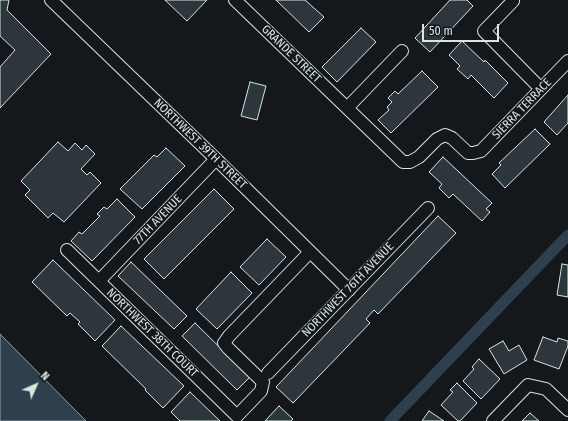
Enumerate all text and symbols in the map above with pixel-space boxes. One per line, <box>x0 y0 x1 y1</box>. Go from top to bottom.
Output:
scale bar <box>424 16 501 42</box>
street label: GRANDE STREET <box>258 22 324 86</box>
text: 50 m <box>429 24 453 38</box>
street label: SIERRA TERRACE <box>489 76 555 142</box>
street label: NORTHWEST 39TH STREET <box>151 96 249 192</box>
street label: 77TH AVENUE <box>131 192 185 248</box>
street label: NORTHWEST 76TH AVENUE <box>299 240 397 340</box>
street label: NORTHWEST 38TH COURT <box>103 286 201 380</box>
north arrow <box>16 365 56 405</box>
text: N <box>38 369 52 383</box>

